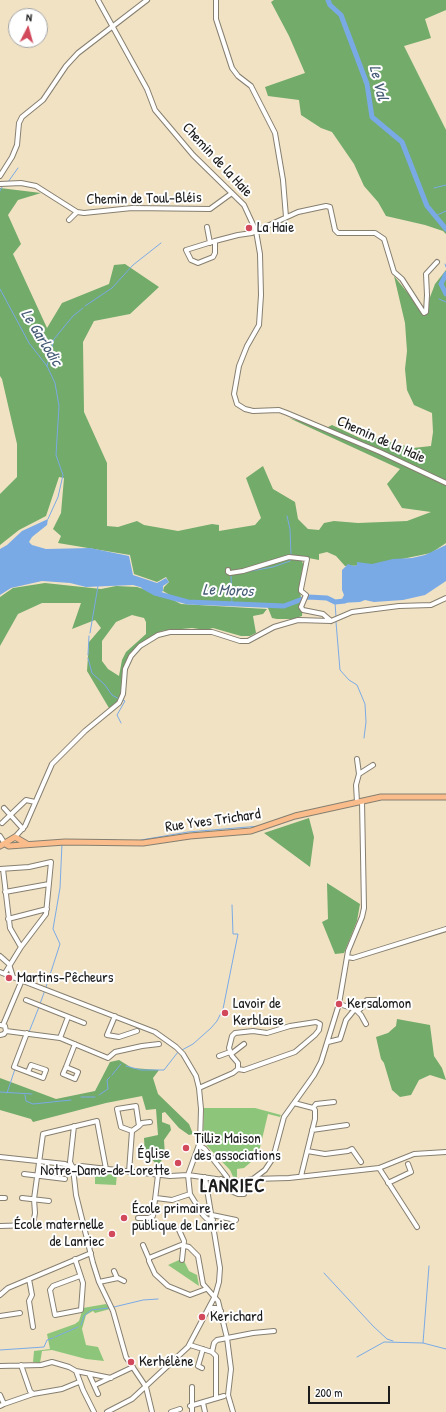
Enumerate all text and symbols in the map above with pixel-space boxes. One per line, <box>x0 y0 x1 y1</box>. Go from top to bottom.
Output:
north arrow <box>8 8 48 48</box>
text: N <box>25 10 33 24</box>
water label: Le Val <box>364 63 392 103</box>
street label: Chemin de la Haie <box>178 119 256 201</box>
street label: Chemin de Toul-Bléis <box>86 189 202 209</box>
place label: La Haie <box>257 219 294 237</box>
marker: La Haie <box>244 223 254 233</box>
water label: Le Garlodic <box>16 306 66 370</box>
street label: Chemin de la Haie <box>334 412 428 468</box>
water label: Le Moros <box>202 581 254 601</box>
street label: Rue Yves Trichard <box>164 805 262 837</box>
place label: Martins-Pêcheurs <box>17 969 114 987</box>
marker: Martins-Pêcheurs <box>4 973 14 983</box>
place label: Lavoir de Kerblaise <box>233 995 284 1030</box>
place label: Kersalomon <box>347 995 411 1013</box>
marker: Kersalomon <box>334 999 344 1009</box>
marker: Lavoir de Kerblaise <box>220 1008 230 1018</box>
place label: Tilliz Maison des associations <box>194 1130 281 1165</box>
marker: Tilliz Maison des associations <box>181 1143 191 1153</box>
place label: Église Notre-Dame-de-Lorette <box>40 1145 170 1180</box>
marker: Église Notre-Dame-de-Lorette <box>173 1158 183 1168</box>
district label: LANRIEC <box>200 1176 266 1198</box>
place label: École primaire publique de Lanriec <box>132 1200 235 1235</box>
marker: École primaire publique de Lanriec <box>119 1213 129 1223</box>
place label: École maternelle de Lanriec <box>14 1216 104 1251</box>
marker: École maternelle de Lanriec <box>107 1229 117 1239</box>
place label: Kerichard <box>210 1308 263 1326</box>
marker: Kerichard <box>197 1312 207 1322</box>
place label: Kerhélène <box>139 1353 194 1371</box>
marker: Kerhélène <box>126 1357 136 1367</box>
scale bar <box>310 1378 392 1404</box>
text: 200 m <box>315 1384 342 1401</box>

